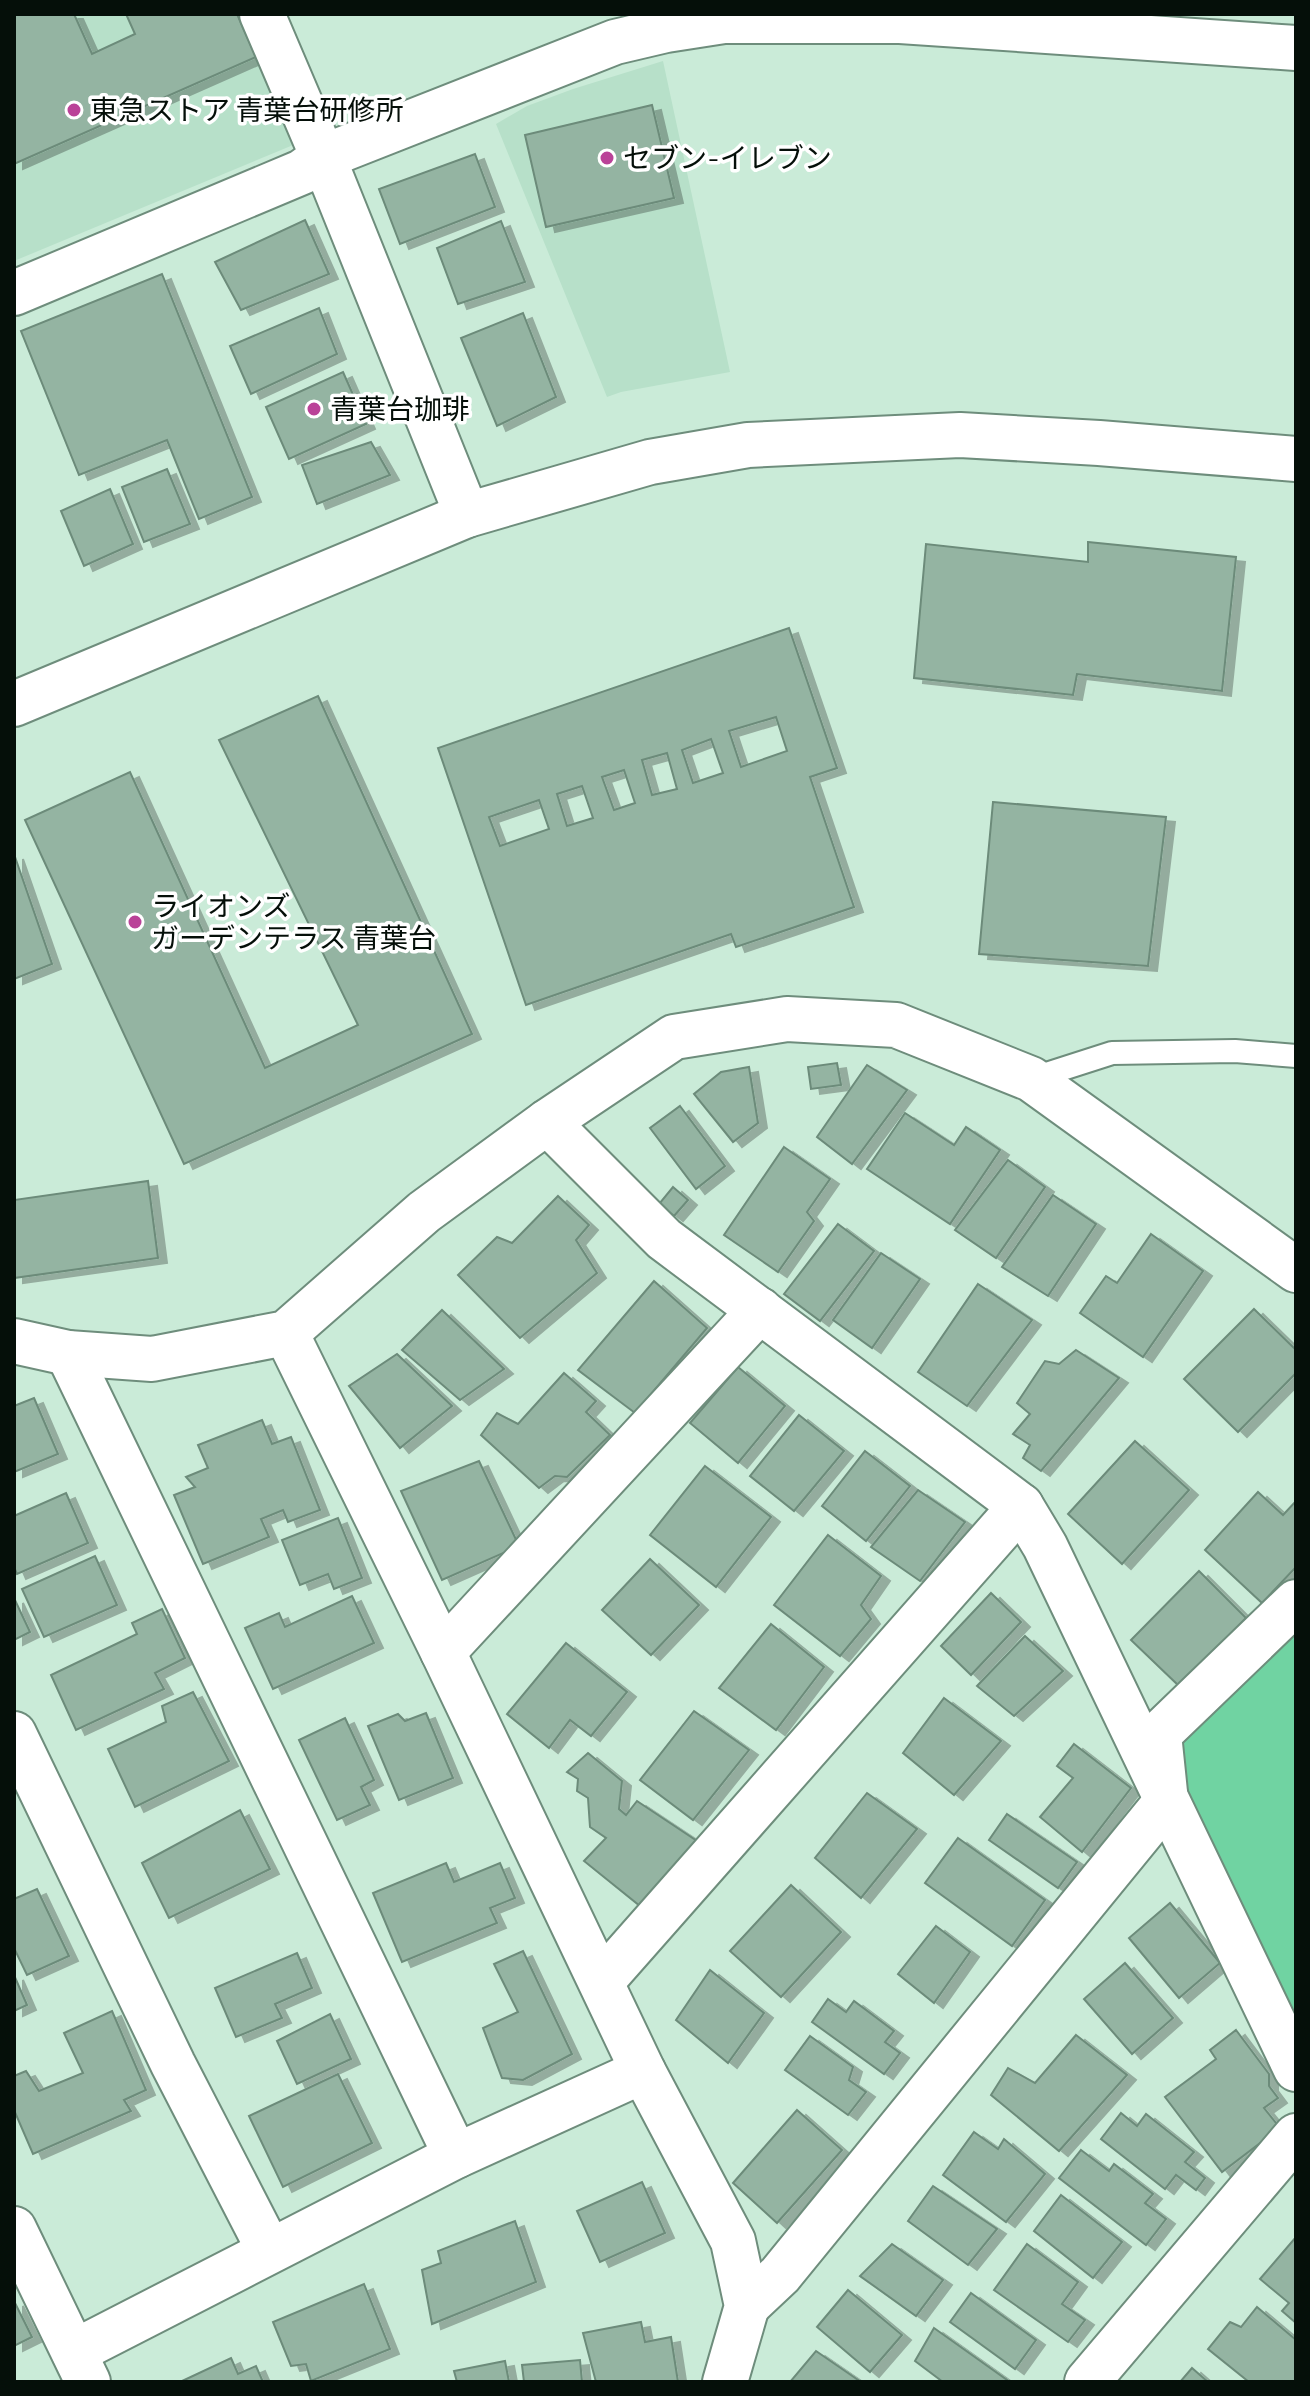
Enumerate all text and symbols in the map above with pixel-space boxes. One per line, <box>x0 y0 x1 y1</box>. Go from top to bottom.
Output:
place label: 東急ストア 青葉台研修所 <box>90 94 404 127</box>
marker: 東急ストア 青葉台研修所 <box>65 101 83 119</box>
place label: セブン-イレブン <box>623 142 832 175</box>
marker: セブン-イレブン <box>598 149 616 167</box>
place label: 青葉台珈琲 <box>330 393 470 426</box>
marker: 青葉台珈琲 <box>305 400 323 418</box>
place label: ライオンズ ガーデンテラス 青葉台 <box>151 890 436 955</box>
marker: ライオンズ ガーデンテラス 青葉台 <box>126 913 144 931</box>

